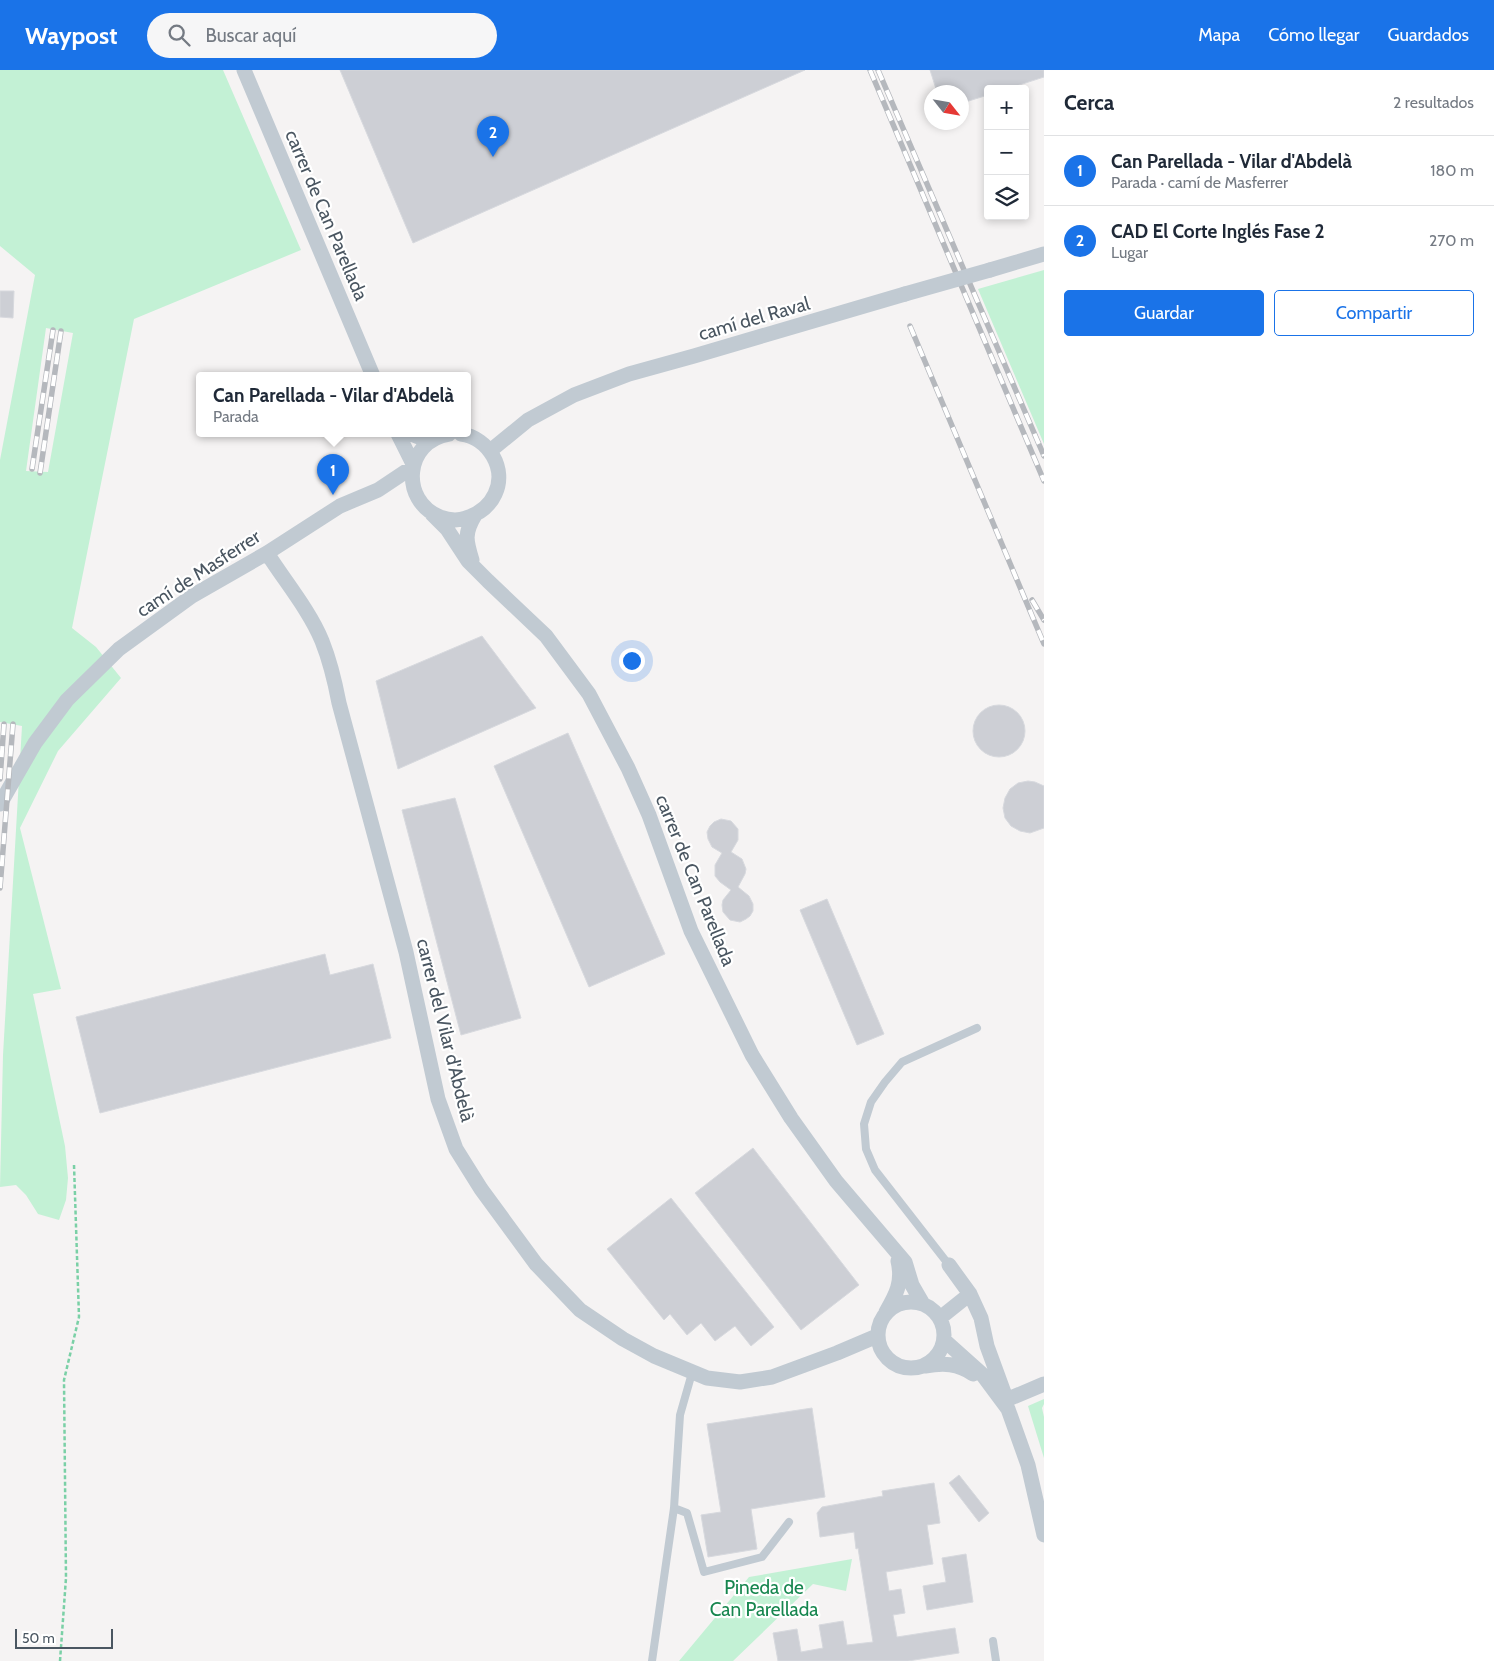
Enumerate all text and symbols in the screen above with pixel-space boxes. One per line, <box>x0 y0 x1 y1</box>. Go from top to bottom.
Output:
search box <box>147 13 497 58</box>
text: Waypost <box>25 21 117 50</box>
icon: search <box>165 21 193 49</box>
text: Buscar aquí <box>205 24 296 47</box>
text: Mapa <box>1198 24 1240 46</box>
text: Cómo llegar <box>1268 24 1360 46</box>
text: Guardados <box>1388 24 1469 46</box>
north arrow <box>924 85 969 130</box>
map controls <box>984 85 1029 220</box>
button: + <box>984 85 1029 130</box>
text: Cerca <box>1064 90 1114 115</box>
text: 2 resultados <box>1393 93 1474 112</box>
pin: 2 <box>477 116 509 157</box>
street label: carrer de Can Parellada <box>280 127 373 304</box>
button: − <box>984 130 1029 175</box>
text: Can Parellada - Vilar d'Abdelà <box>1111 150 1352 173</box>
text: 1 <box>1077 161 1083 180</box>
text: 180 m <box>1430 161 1474 180</box>
text: Parada · camí de Masferrer <box>1111 173 1288 192</box>
button: layers <box>984 175 1029 220</box>
text: CAD El Corte Inglés Fase 2 <box>1111 220 1325 243</box>
text: 2 <box>1076 231 1084 250</box>
text: 270 m <box>1429 231 1474 250</box>
text: Lugar <box>1111 243 1148 262</box>
button: Guardar <box>1064 290 1264 336</box>
button: Compartir <box>1274 290 1474 336</box>
street label: camí del Raval <box>696 291 813 345</box>
popup <box>196 372 471 437</box>
text: Can Parellada - Vilar d'Abdelà <box>213 384 454 407</box>
text: Parada <box>213 407 259 426</box>
pin: 1 <box>317 454 349 495</box>
street label: camí de Masferrer <box>132 525 264 622</box>
your location <box>619 648 645 674</box>
street label: carrer de Can Parellada <box>651 791 740 969</box>
street label: carrer del Vilar d'Abdelà <box>412 936 479 1124</box>
park label: Pineda de Can Parellada <box>710 1576 818 1621</box>
scale bar <box>15 1626 112 1649</box>
text: 50 m <box>22 1629 55 1647</box>

